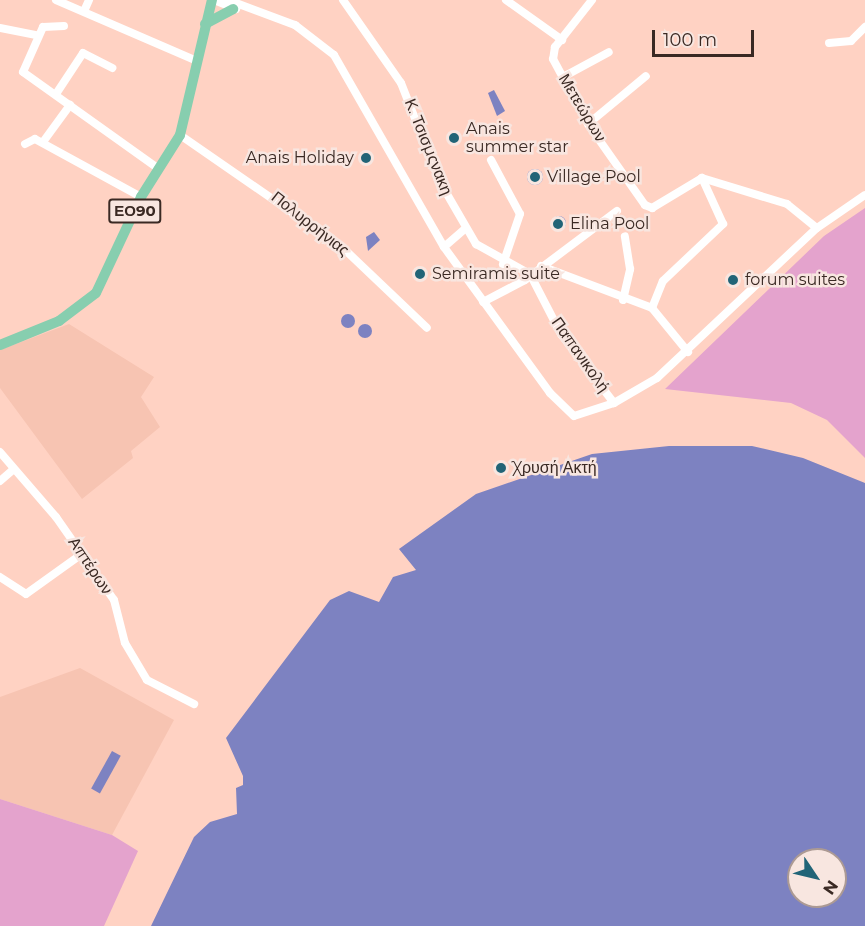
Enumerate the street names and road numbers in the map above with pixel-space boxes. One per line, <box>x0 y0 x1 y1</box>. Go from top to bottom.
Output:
street label: Μετεώρων <box>554 70 610 146</box>
street label: Κ. Τσισμςνακη <box>400 96 456 198</box>
street label: Πολυρρήνιας <box>267 188 353 260</box>
road number: ΕΟ90 <box>108 199 162 223</box>
street label: Παπανικολή <box>547 314 613 396</box>
street label: Απτέρων <box>64 534 116 598</box>

